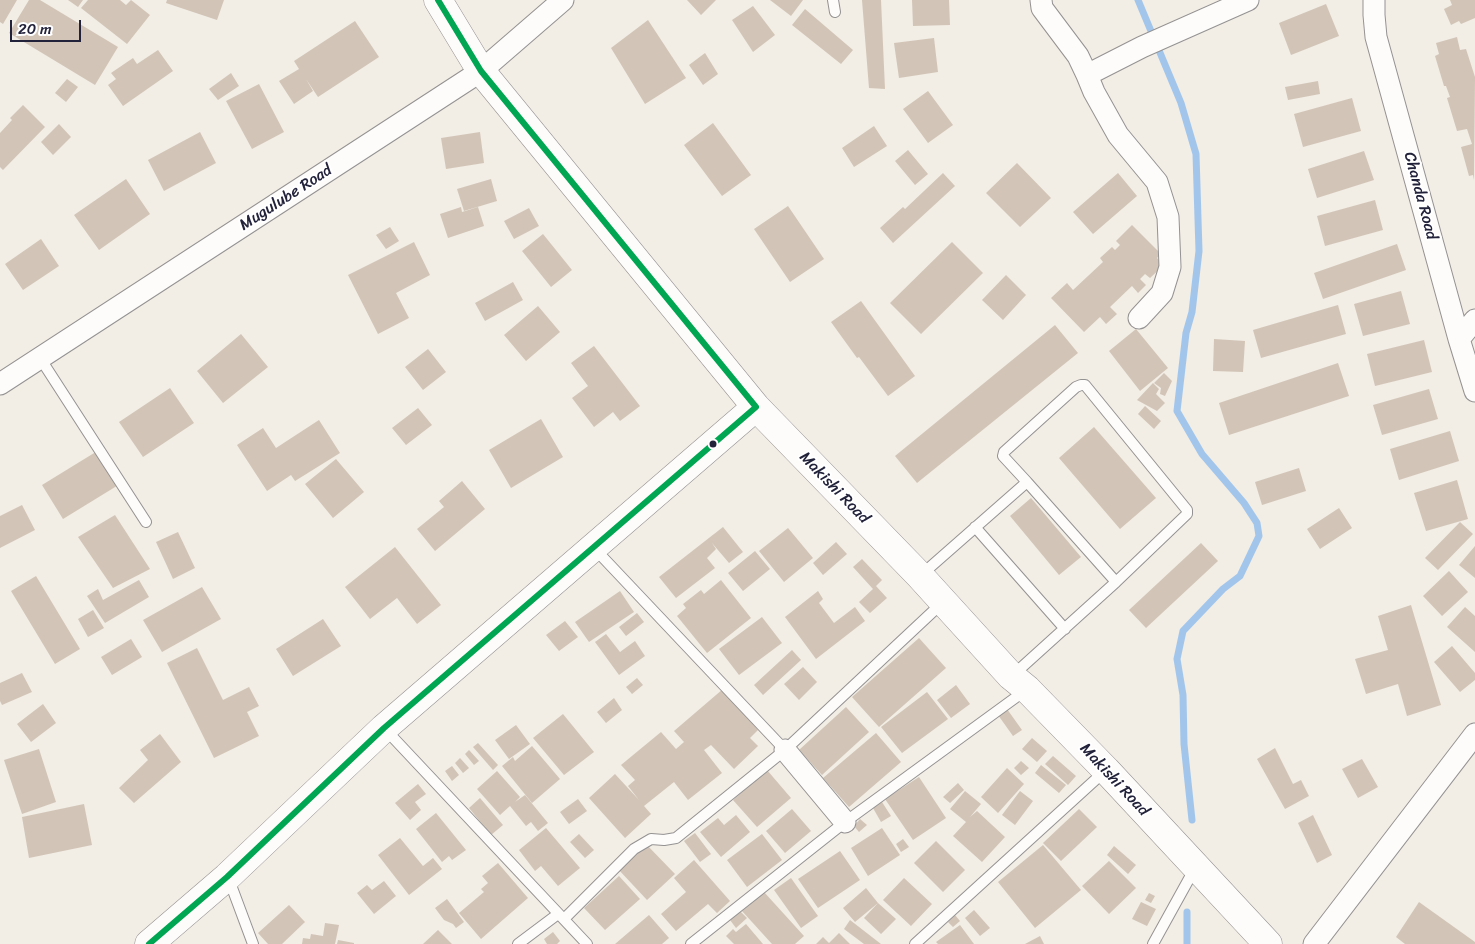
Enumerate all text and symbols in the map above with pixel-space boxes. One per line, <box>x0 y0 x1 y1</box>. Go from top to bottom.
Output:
scale bar <box>12 10 84 42</box>
text: 20 m <box>18 16 52 42</box>
street label: Chanda Road <box>1399 150 1441 242</box>
street label: Mugulube Road <box>236 161 336 235</box>
unlabelled marker <box>708 439 718 449</box>
street label: Makishi Road <box>795 448 873 528</box>
street label: Makishi Road <box>1075 740 1153 820</box>

